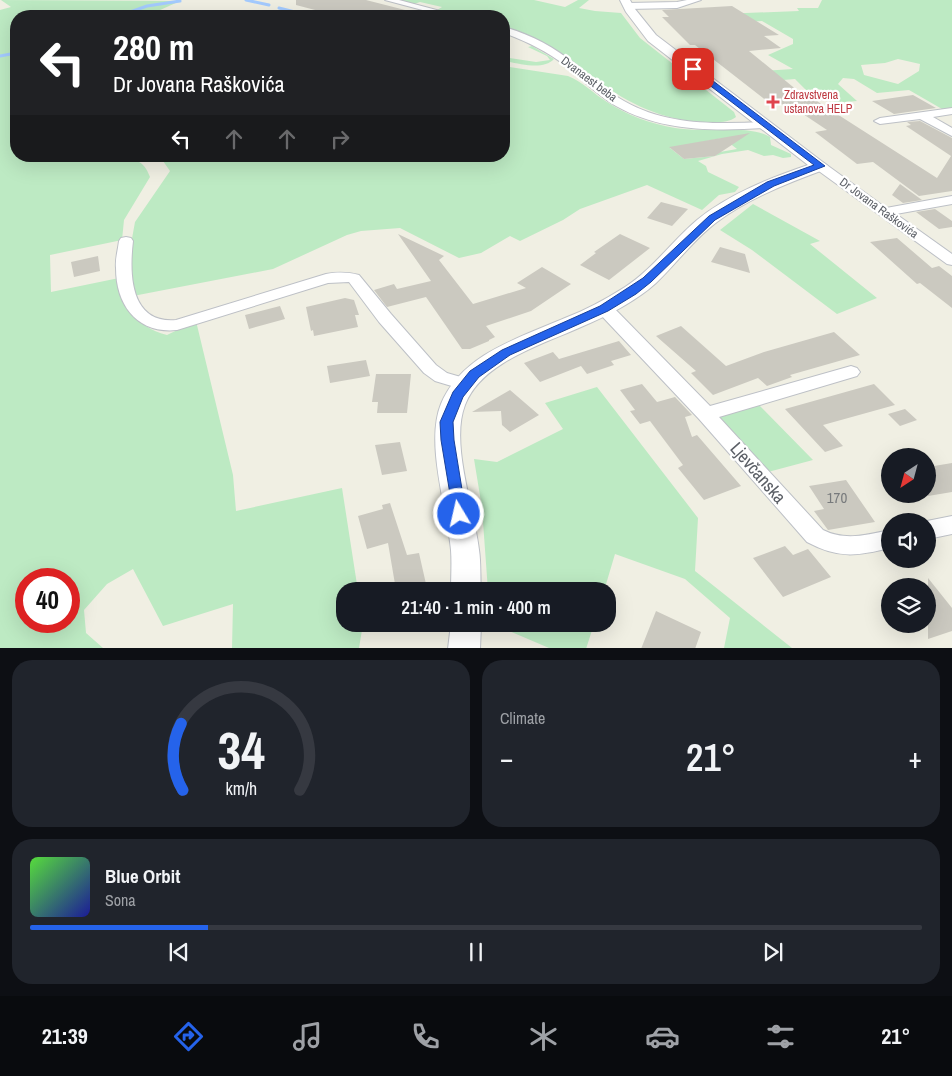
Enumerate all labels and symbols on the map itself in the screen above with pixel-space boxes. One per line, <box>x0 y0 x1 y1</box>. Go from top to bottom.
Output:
pin <box>672 48 714 90</box>
street label: Dvanaest beba <box>558 53 621 106</box>
place label: Zdravstvena ustanova HELP <box>784 87 853 117</box>
marker: Zdravstvena ustanova HELP <box>766 95 780 109</box>
street label: Dr Jovana Raškovića <box>836 174 922 242</box>
street label: Ljevčanska <box>725 437 792 509</box>
north arrow <box>881 448 936 502</box>
position arrow <box>432 487 484 539</box>
house number: 170 <box>827 487 847 508</box>
speed limit sign: 40 <box>15 568 80 633</box>

